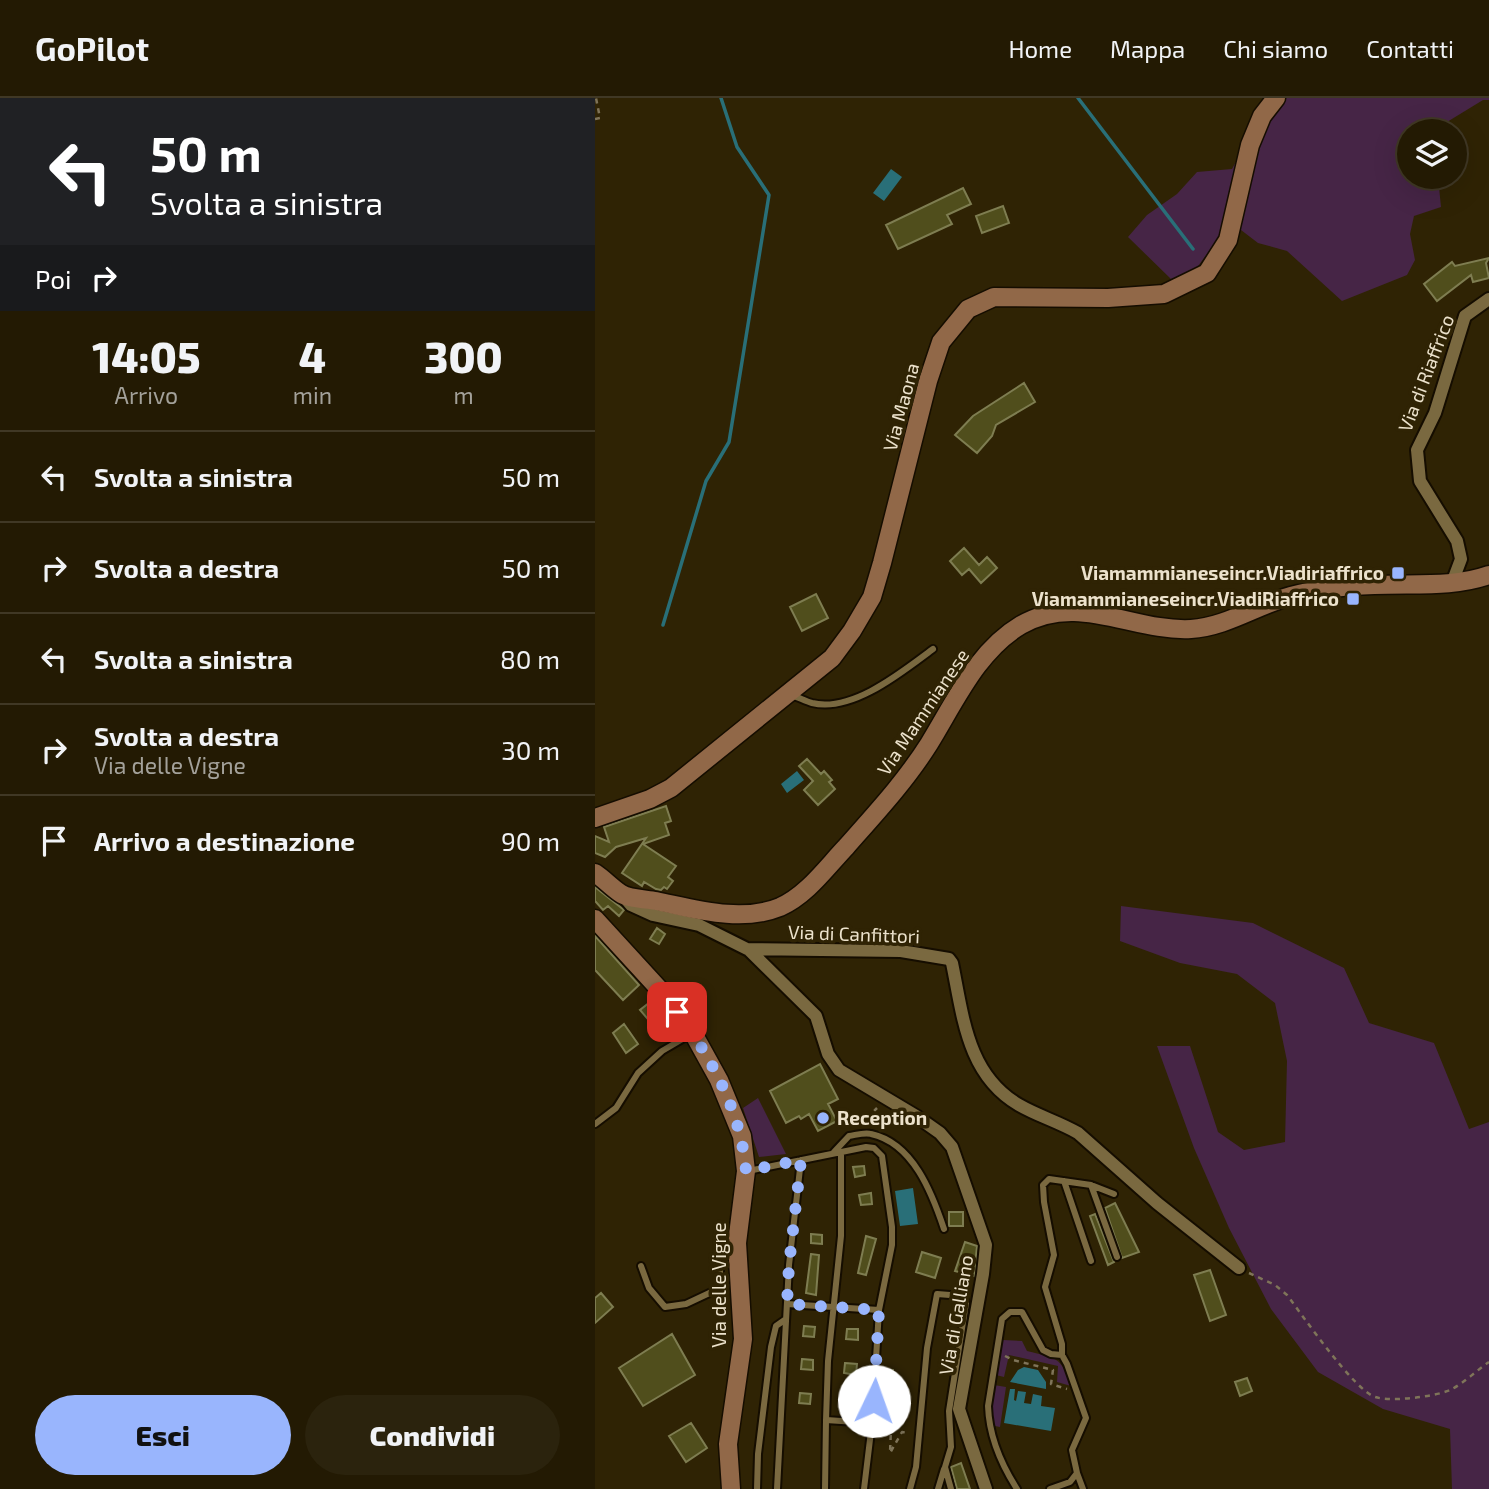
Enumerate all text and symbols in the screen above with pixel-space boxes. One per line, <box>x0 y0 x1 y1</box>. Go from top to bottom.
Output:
text: GoPilot <box>35 28 149 68</box>
text: Home <box>1008 34 1072 63</box>
text: Mappa <box>1110 34 1185 63</box>
text: Chi siamo <box>1223 34 1328 63</box>
text: Contatti <box>1366 34 1454 63</box>
map controls <box>1397 119 1467 189</box>
button: layers <box>1397 119 1467 189</box>
text: 50 m <box>150 123 262 182</box>
icon: left <box>35 126 126 217</box>
text: Svolta a sinistra <box>150 183 383 221</box>
icon: right <box>85 259 123 297</box>
text: Poi <box>35 263 71 294</box>
street label: Via di Riaffrico <box>1393 311 1458 435</box>
text: 14:05 <box>92 331 200 381</box>
text: 4 <box>299 331 326 381</box>
text: 300 <box>424 331 503 381</box>
street label: Via Maona <box>878 360 923 453</box>
text: Arrivo <box>115 381 178 409</box>
text: min <box>293 381 332 409</box>
text: m <box>453 381 474 409</box>
icon: left <box>35 458 73 496</box>
text: Svolta a sinistra <box>94 461 293 492</box>
text: 50 m <box>502 461 560 492</box>
icon: right <box>35 549 73 587</box>
text: Svolta a destra <box>94 552 279 583</box>
text: 50 m <box>502 552 560 583</box>
place label: Viamammianeseincr.Viadiriaffrico <box>1081 561 1384 584</box>
marker: Viamammianeseincr.Viadiriaffrico <box>1390 565 1406 581</box>
place label: Viamammianeseincr.ViadiRiaffrico <box>1032 587 1339 610</box>
marker: Viamammianeseincr.ViadiRiaffrico <box>1345 591 1361 607</box>
icon: left <box>35 640 73 678</box>
text: Svolta a sinistra <box>94 643 293 674</box>
text: 80 m <box>500 643 560 674</box>
street label: Via Mammianese <box>872 644 973 779</box>
text: Svolta a destra <box>94 720 279 751</box>
icon: right <box>35 731 73 769</box>
text: 30 m <box>501 734 560 765</box>
text: Via delle Vigne <box>94 751 246 779</box>
icon: arrive <box>35 822 73 860</box>
text: Arrivo a destinazione <box>94 825 355 856</box>
text: 90 m <box>501 825 560 856</box>
street label: Via di Canfittori <box>788 920 920 947</box>
pin <box>647 982 707 1042</box>
icon: arrive <box>658 993 696 1031</box>
place label: Reception <box>837 1106 927 1129</box>
marker: Reception <box>815 1110 831 1126</box>
street label: Via delle Vigne <box>707 1222 730 1348</box>
street label: Via di Galliano <box>934 1253 977 1377</box>
position arrow <box>837 1364 911 1438</box>
button: Esci <box>35 1395 291 1475</box>
button: Condividi <box>305 1395 560 1475</box>

